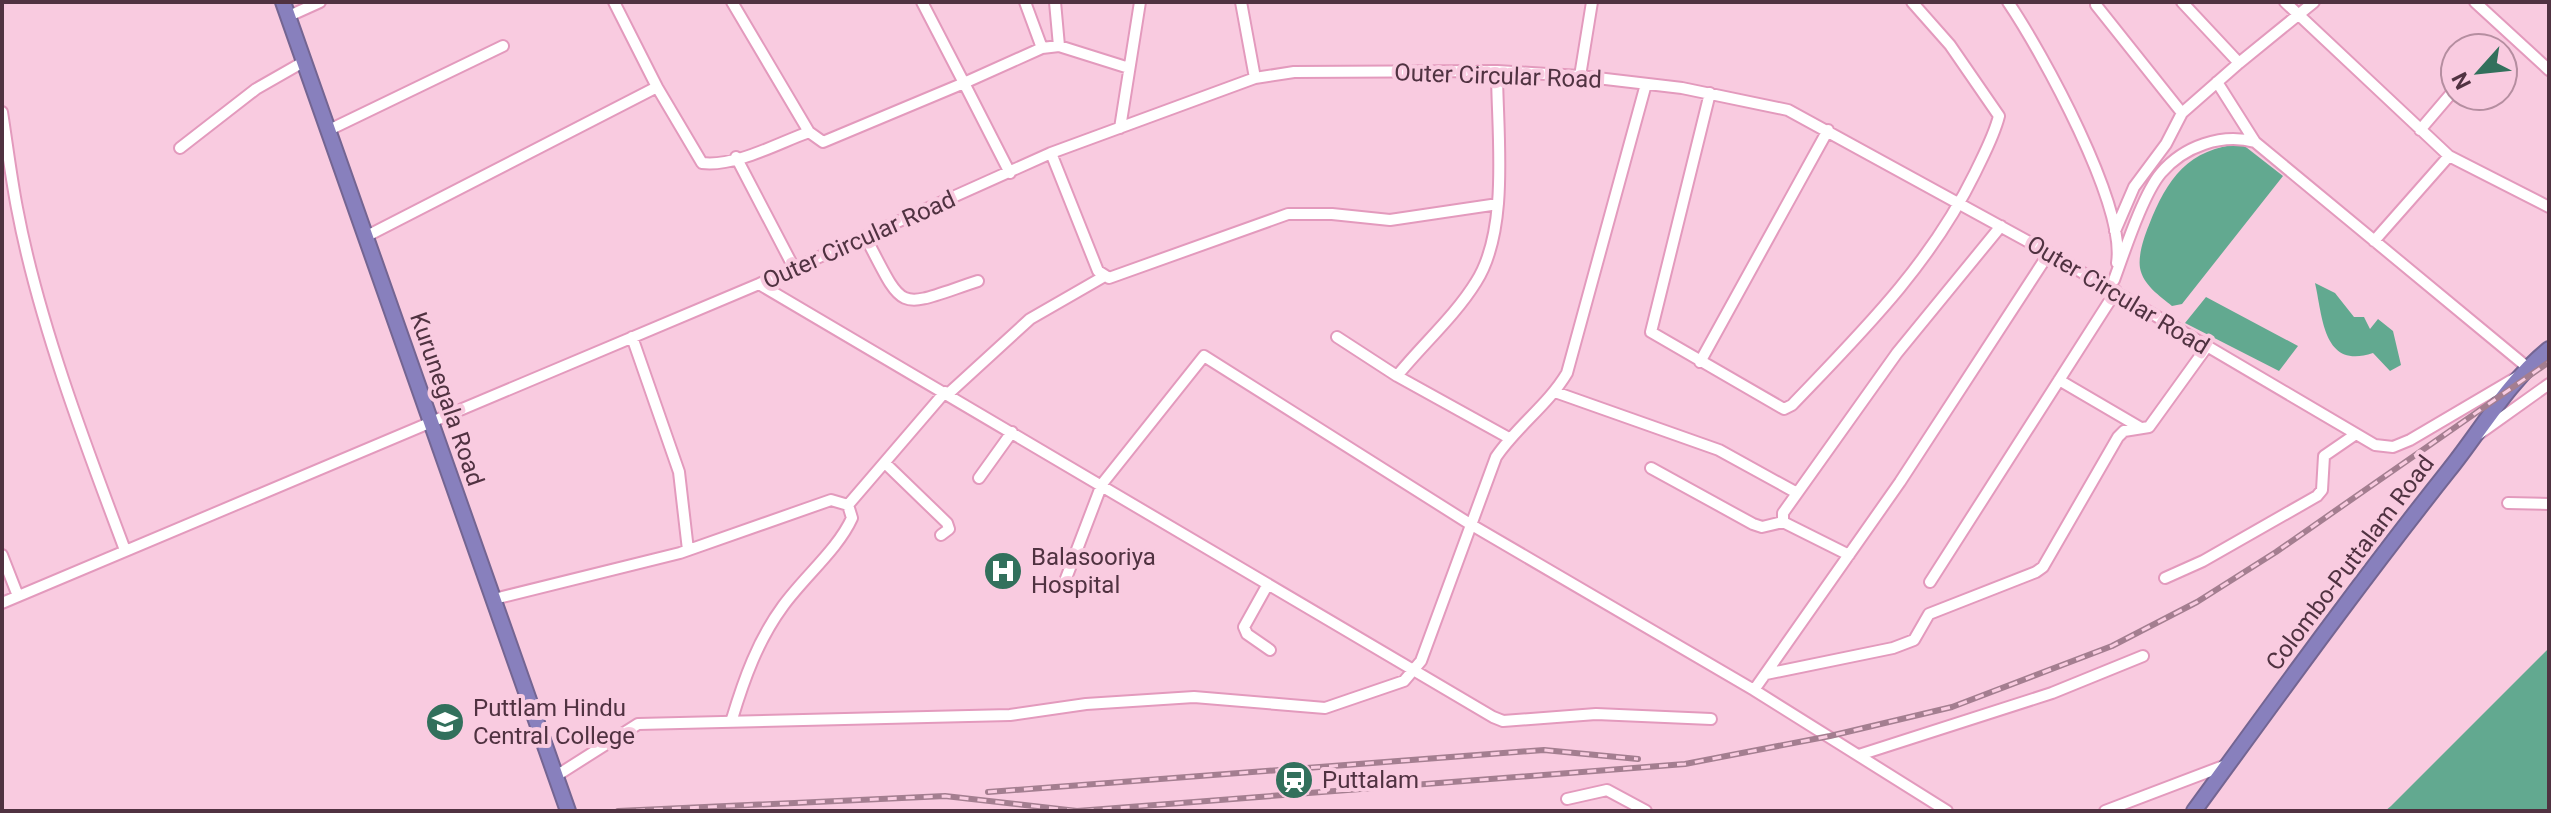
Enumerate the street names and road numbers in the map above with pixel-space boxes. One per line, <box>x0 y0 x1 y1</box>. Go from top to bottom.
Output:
street label: Outer Circular Road <box>1394 58 1602 94</box>
street label: Outer Circular Road <box>758 185 960 295</box>
street label: Outer Circular Road <box>2022 230 2214 360</box>
street label: Kurunegala Road <box>404 308 490 490</box>
street label: Colombo-Puttalam Road <box>2260 450 2440 676</box>

